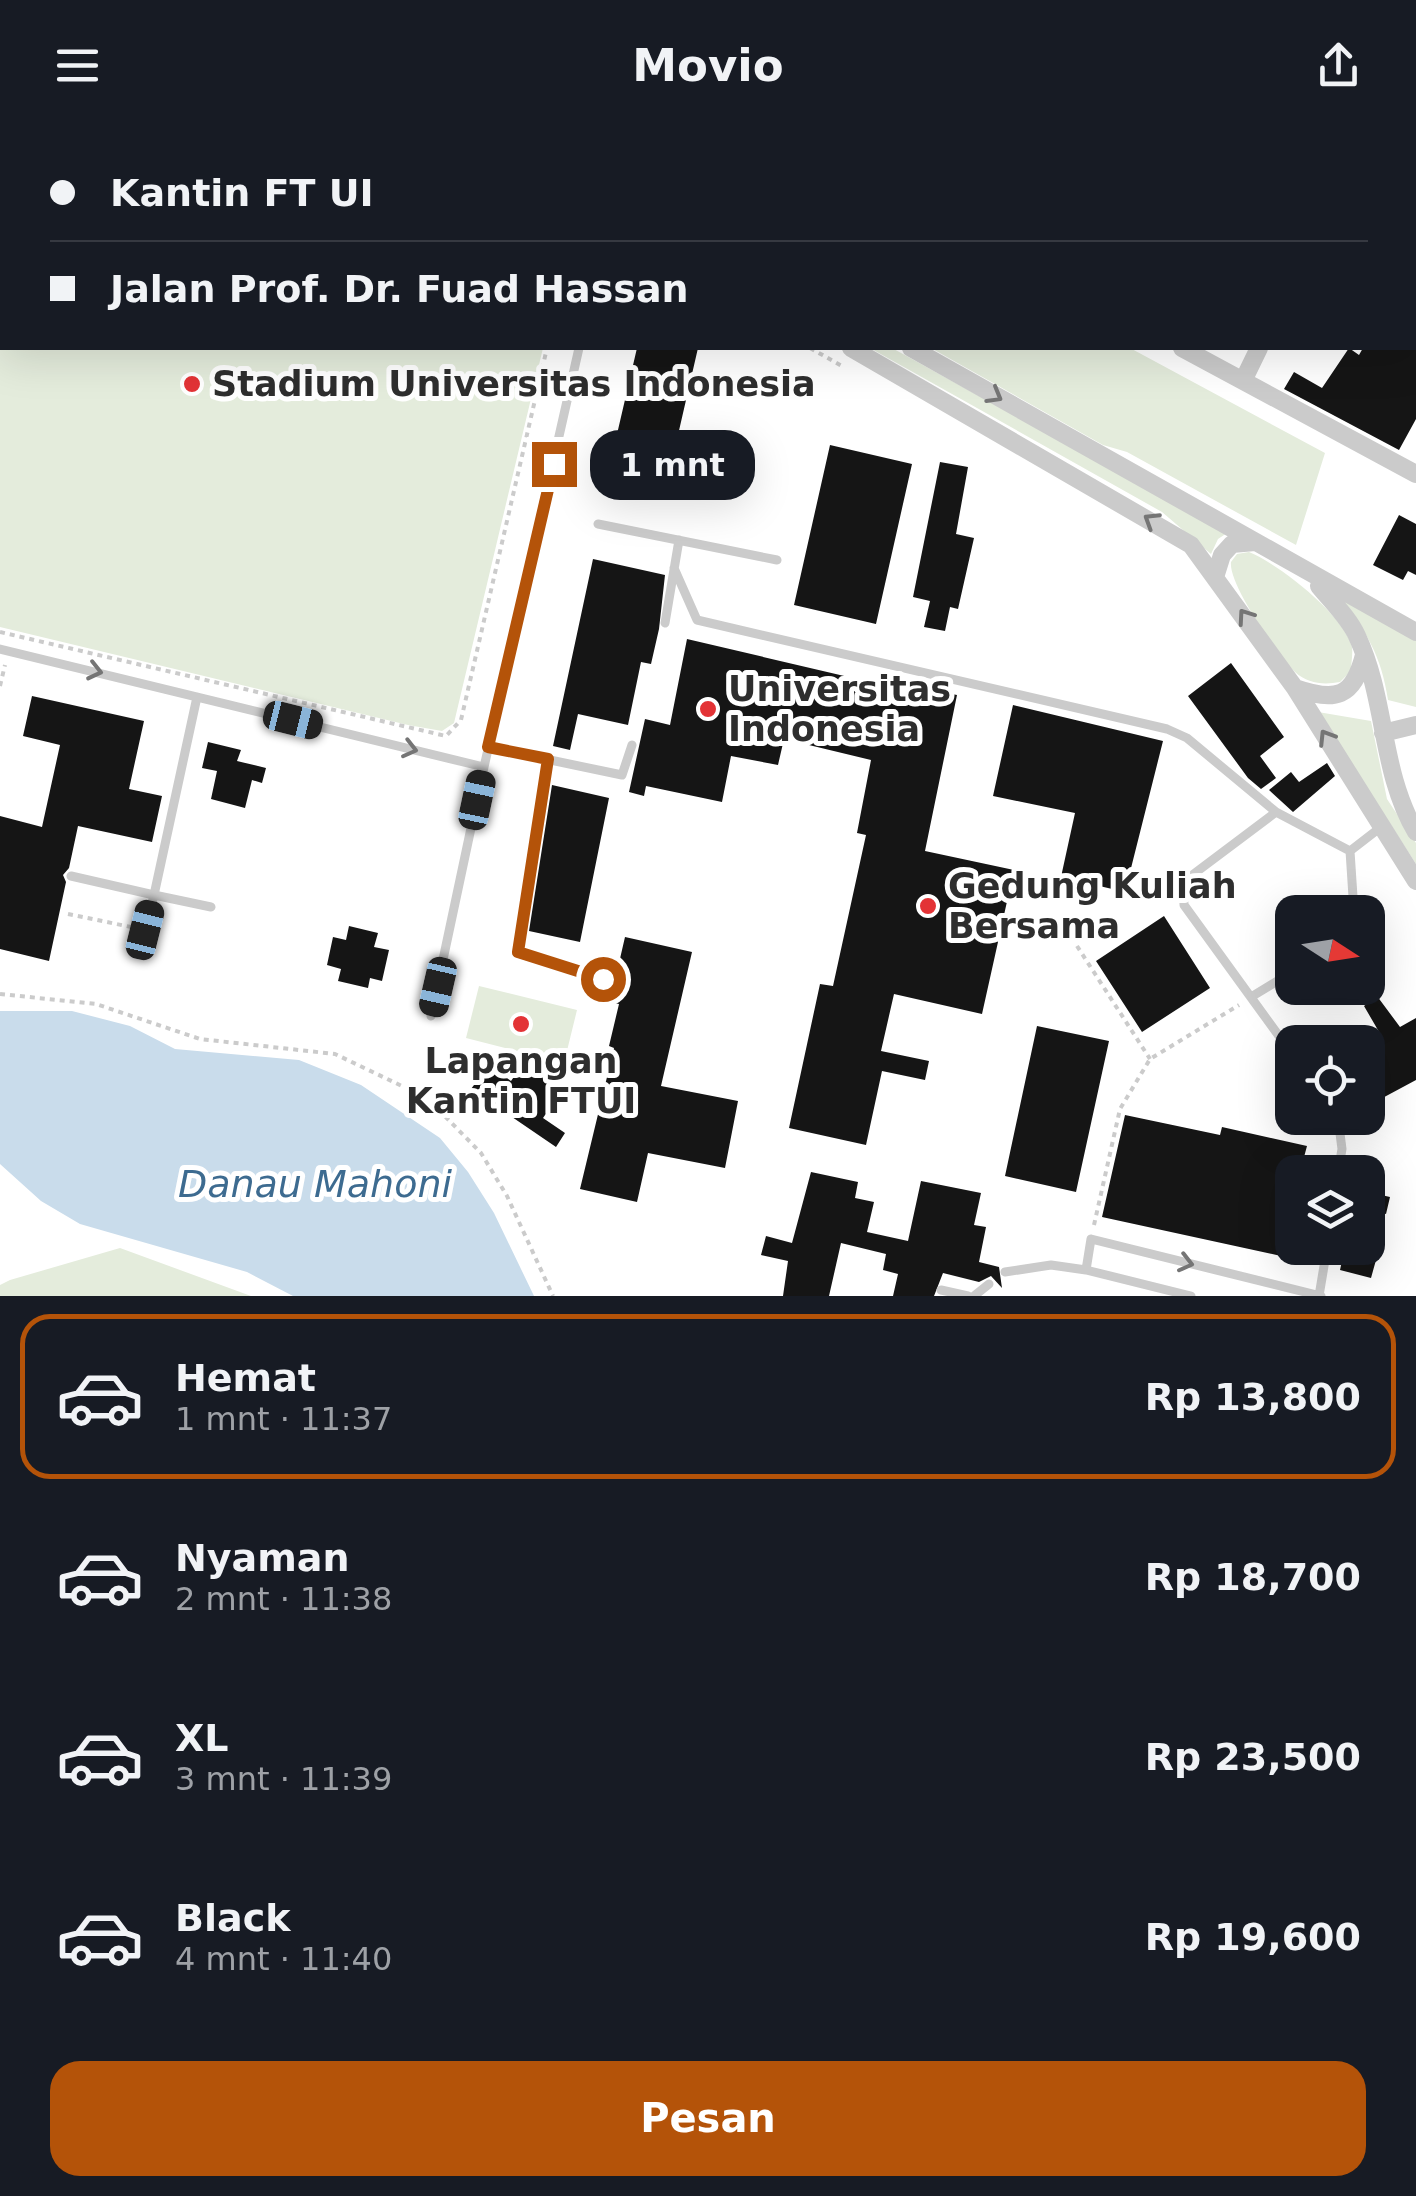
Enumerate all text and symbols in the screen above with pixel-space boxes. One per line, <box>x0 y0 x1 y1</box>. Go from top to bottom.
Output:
icon: menu <box>50 38 105 93</box>
icon: share <box>1311 38 1366 93</box>
text: Movio <box>632 39 784 92</box>
text: Kantin FT UI <box>110 171 374 215</box>
text: Jalan Prof. Dr. Fuad Hassan <box>110 267 689 311</box>
place label: Stadium Universitas Indonesia <box>212 364 816 404</box>
marker: Stadium Universitas Indonesia <box>181 373 203 395</box>
one-way arrow <box>985 383 1003 403</box>
callout: 1 mnt <box>589 429 754 499</box>
route end <box>532 442 577 487</box>
text: 1 mnt <box>620 446 725 484</box>
one-way arrow <box>1143 513 1161 532</box>
one-way arrow <box>1239 608 1257 627</box>
one-way arrow <box>86 659 103 680</box>
place label: Universitas Indonesia <box>728 669 951 749</box>
car <box>260 698 326 742</box>
marker: Universitas Indonesia <box>697 698 719 720</box>
one-way arrow <box>1320 730 1339 748</box>
one-way arrow <box>402 737 419 758</box>
car <box>456 768 498 832</box>
place label: Gedung Kuliah Bersama <box>948 866 1237 946</box>
marker: Gedung Kuliah Bersama <box>917 895 939 917</box>
north arrow <box>1275 895 1385 1005</box>
map controls <box>1275 895 1385 1265</box>
car <box>123 897 167 963</box>
car <box>417 954 459 1020</box>
route start <box>581 957 626 1002</box>
marker: Lapangan Kantin FTUI <box>510 1013 532 1035</box>
button: locate <box>1275 1025 1385 1135</box>
place label: Lapangan Kantin FTUI <box>406 1041 636 1121</box>
button: layers <box>1275 1155 1385 1265</box>
water label: Danau Mahoni <box>178 1162 452 1206</box>
one-way arrow <box>1177 1251 1194 1272</box>
icon: car <box>55 1352 145 1442</box>
text: Hemat <box>175 1356 316 1400</box>
text: Rp 13,800 <box>1145 1375 1361 1419</box>
text: 1 mnt · 11:37 <box>175 1400 392 1438</box>
icon: car <box>55 1532 145 1622</box>
text: Nyaman <box>175 1536 350 1580</box>
text: Rp 18,700 <box>1145 1555 1361 1599</box>
text: 2 mnt · 11:38 <box>175 1580 392 1618</box>
icon: car <box>55 1712 145 1802</box>
text: XL <box>175 1716 229 1760</box>
text: Rp 23,500 <box>1145 1735 1361 1779</box>
text: 3 mnt · 11:39 <box>175 1760 392 1798</box>
icon: car <box>55 1892 145 1982</box>
text: Black <box>175 1896 290 1940</box>
text: Rp 19,600 <box>1145 1915 1361 1959</box>
text: 4 mnt · 11:40 <box>175 1940 392 1978</box>
button: Pesan <box>50 2061 1366 2176</box>

